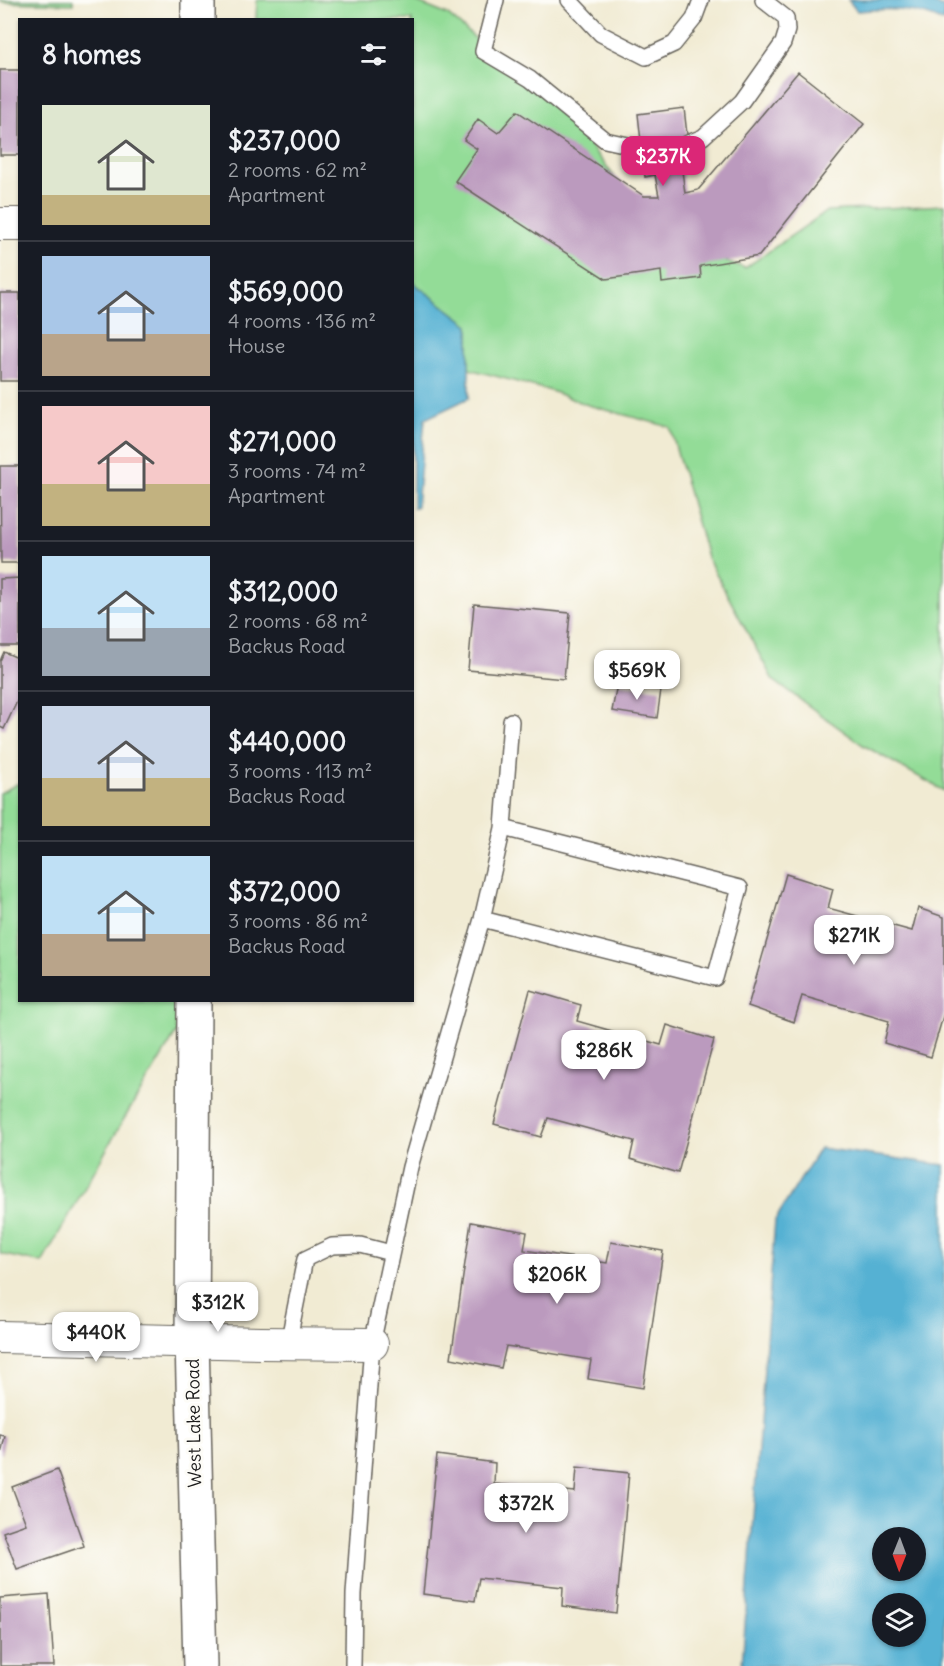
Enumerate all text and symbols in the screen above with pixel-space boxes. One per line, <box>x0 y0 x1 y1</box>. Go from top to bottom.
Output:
text: 8 homes <box>42 38 141 71</box>
icon: filters <box>357 38 390 71</box>
text: $237,000 <box>228 124 341 157</box>
icon: home <box>90 129 162 201</box>
pin: $237K <box>621 136 705 187</box>
text: $237K <box>635 143 691 168</box>
text: 2 rooms · 62 m² <box>228 157 367 182</box>
text: Apartment <box>228 182 325 207</box>
text: $569,000 <box>228 275 344 308</box>
icon: home <box>90 280 162 352</box>
text: 4 rooms · 136 m² <box>228 308 376 333</box>
text: House <box>228 333 285 358</box>
text: $271,000 <box>228 425 337 458</box>
icon: home <box>90 430 162 502</box>
text: 3 rooms · 74 m² <box>228 458 366 483</box>
text: Apartment <box>228 483 325 508</box>
text: $312,000 <box>228 575 338 608</box>
icon: home <box>90 580 162 652</box>
text: 2 rooms · 68 m² <box>228 608 368 633</box>
text: Backus Road <box>228 633 345 658</box>
pin: $569K <box>595 650 679 701</box>
text: $569K <box>608 657 666 682</box>
text: $440,000 <box>228 725 346 758</box>
icon: home <box>90 730 162 802</box>
text: 3 rooms · 113 m² <box>228 758 372 783</box>
text: Backus Road <box>228 783 345 808</box>
text: $372,000 <box>228 875 341 908</box>
icon: home <box>90 880 162 952</box>
text: 3 rooms · 86 m² <box>228 908 368 933</box>
pin: $271K <box>812 915 896 966</box>
text: $271K <box>828 922 880 947</box>
text: Backus Road <box>228 933 345 958</box>
pin: $286K <box>562 1030 646 1081</box>
text: $286K <box>575 1037 633 1062</box>
pin: $206K <box>515 1254 599 1305</box>
text: $206K <box>527 1261 587 1286</box>
pin: $312K <box>176 1282 260 1333</box>
text: $312K <box>191 1289 245 1314</box>
pin: $440K <box>54 1312 138 1363</box>
text: $440K <box>66 1319 126 1344</box>
street label: West Lake Road <box>181 1358 206 1488</box>
pin: $372K <box>484 1483 568 1534</box>
text: $372K <box>498 1490 554 1515</box>
north arrow <box>872 1527 926 1581</box>
map controls <box>872 1527 926 1647</box>
button: layers <box>872 1593 926 1647</box>

